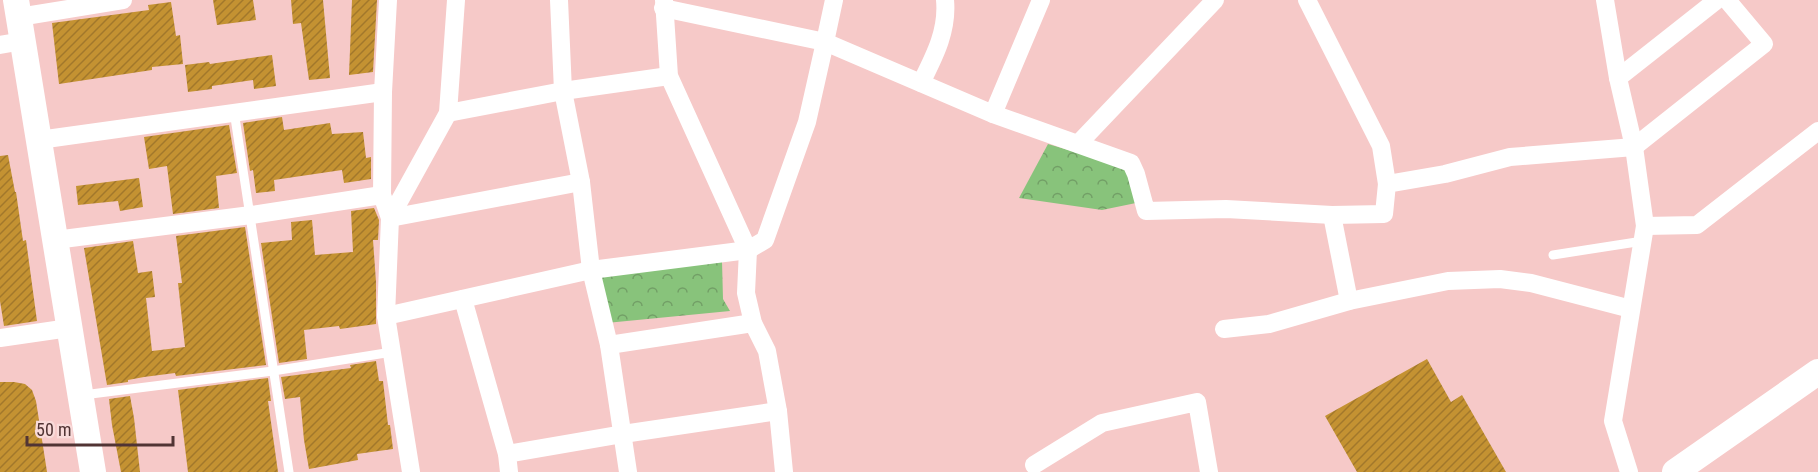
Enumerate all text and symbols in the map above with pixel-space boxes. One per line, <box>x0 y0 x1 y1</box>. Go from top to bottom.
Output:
scale bar <box>27 409 172 447</box>
text: 50 m <box>36 419 71 440</box>

